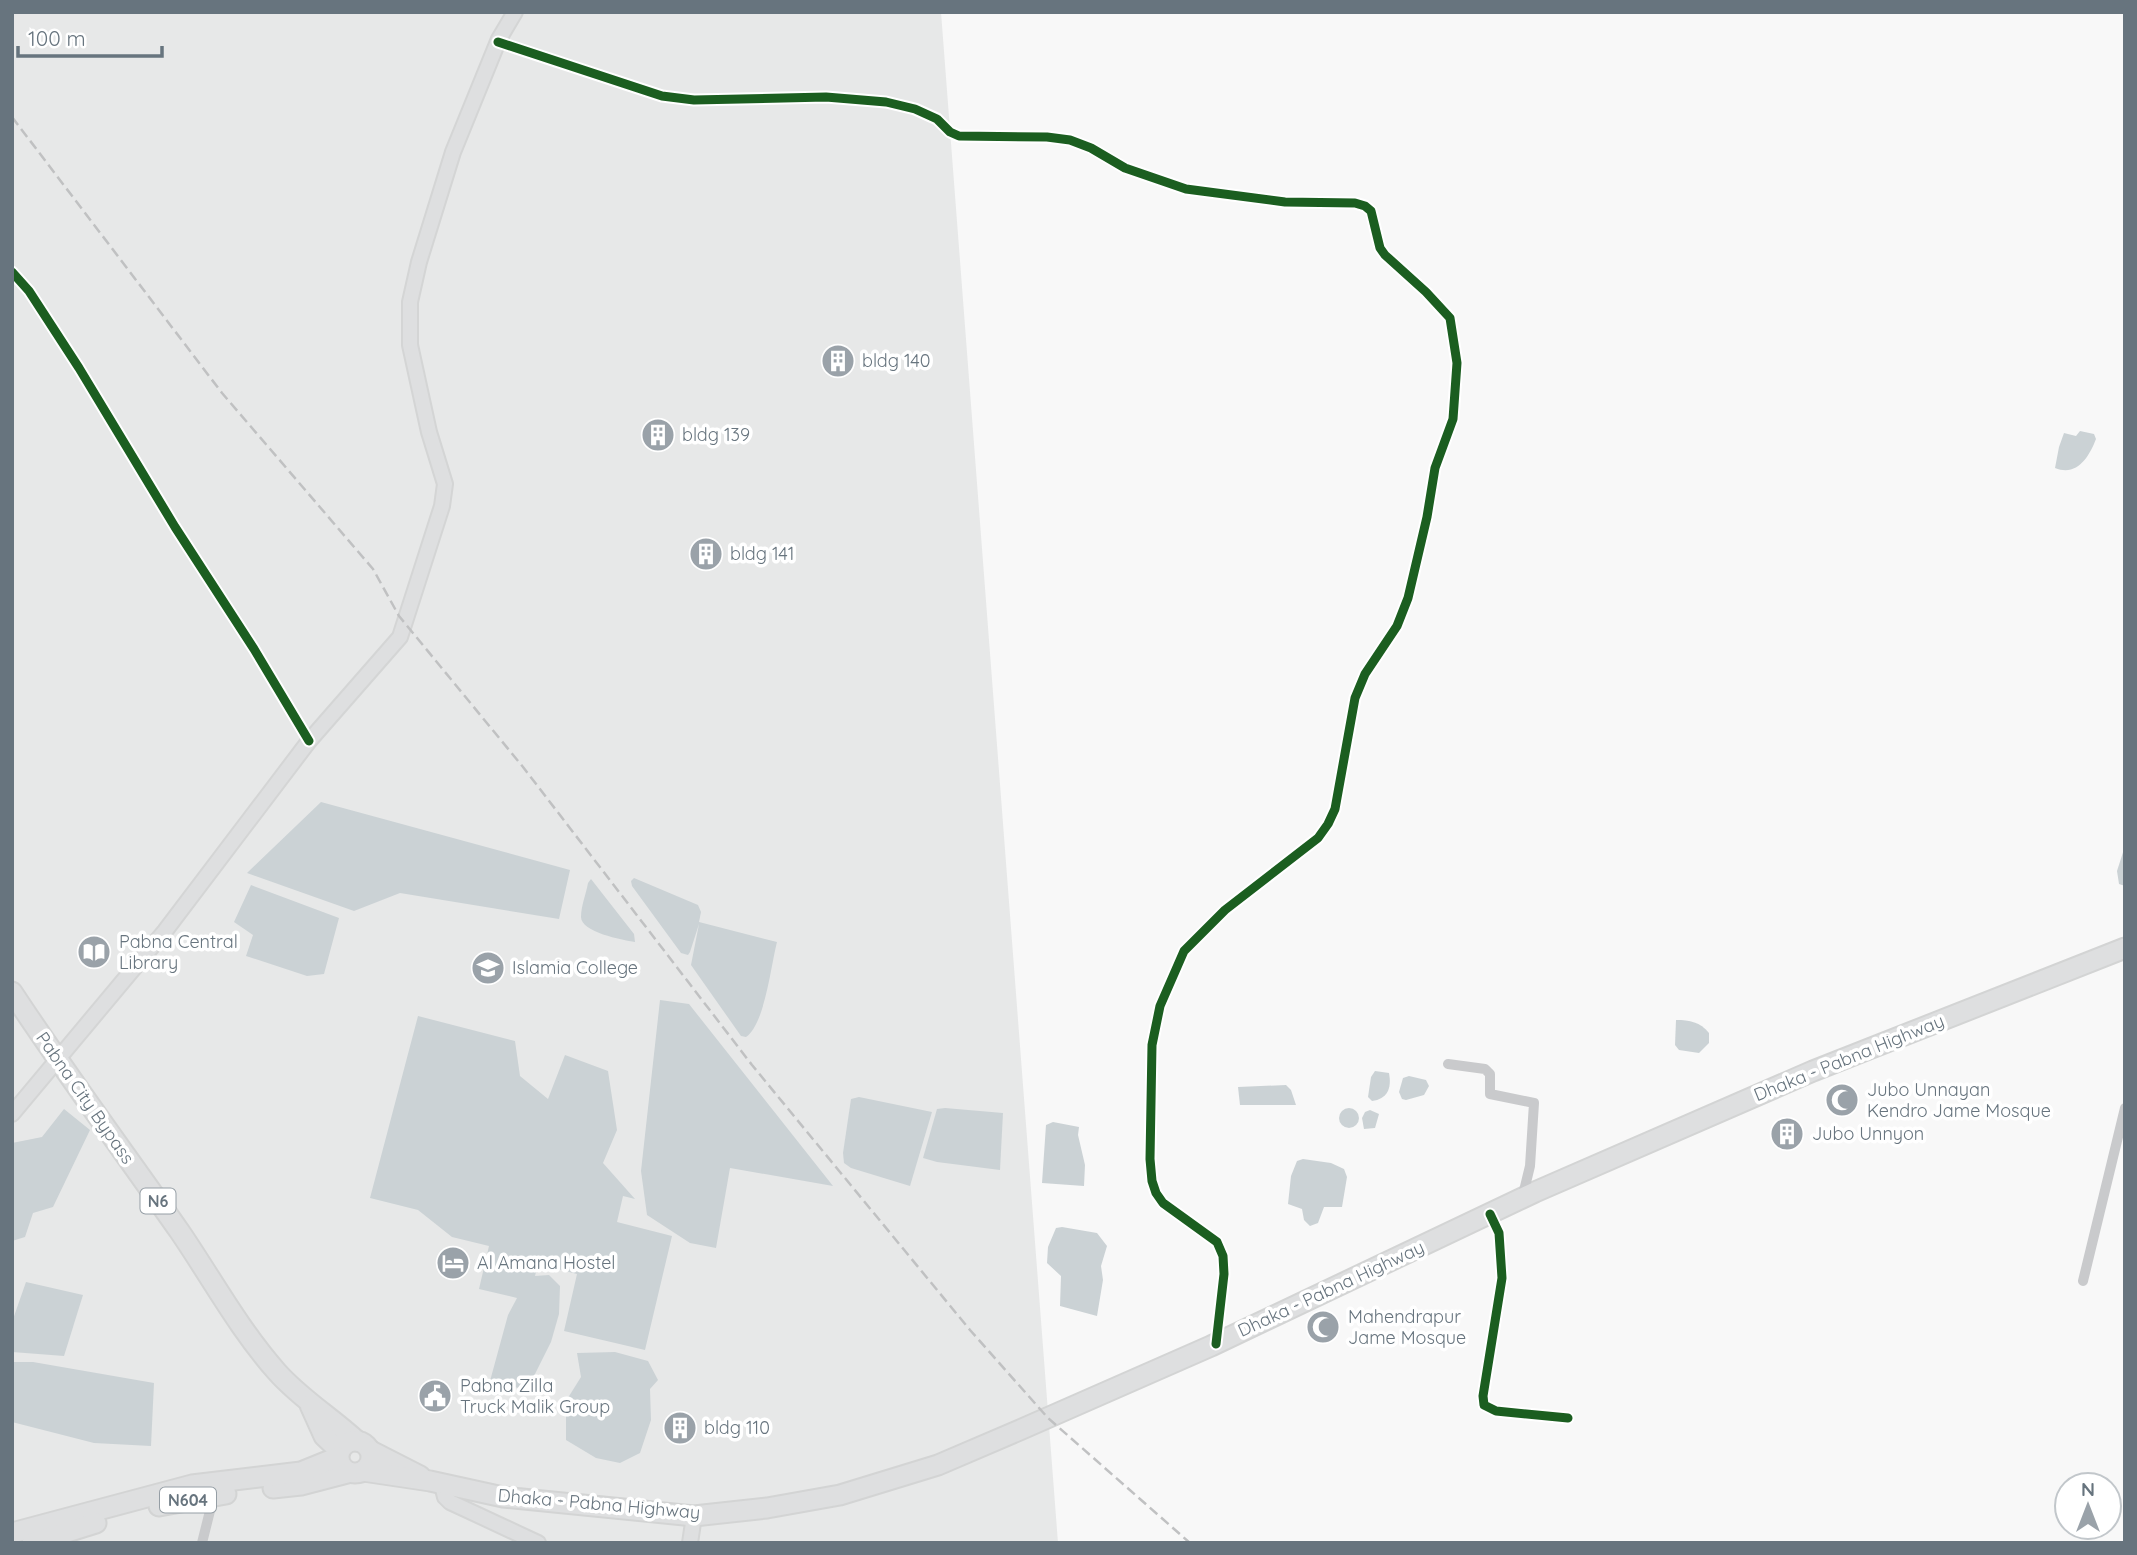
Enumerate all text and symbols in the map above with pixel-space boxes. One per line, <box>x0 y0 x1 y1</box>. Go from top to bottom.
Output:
scale bar <box>18 14 161 58</box>
text: 100 m <box>28 25 86 51</box>
building icon: bldg 140 <box>819 342 857 380</box>
place label: bldg 140 <box>862 349 931 372</box>
building icon: bldg 139 <box>639 416 677 454</box>
place label: bldg 139 <box>682 423 750 446</box>
building icon: bldg 141 <box>687 535 725 573</box>
place label: bldg 141 <box>730 542 794 565</box>
place label: Pabna Central Library <box>119 930 238 974</box>
library icon: Pabna Central Library <box>75 933 113 971</box>
school or university icon: Islamia College <box>469 949 507 987</box>
place label: Islamia College <box>512 956 638 979</box>
street label: Dhaka - Pabna Highway <box>1750 1009 1947 1106</box>
street label: Pabna City Bypass <box>31 1027 140 1168</box>
place label: Jubo Unnayan Kendro Jame Mosque <box>1867 1078 2051 1122</box>
mosque icon: Jubo Unnayan Kendro Jame Mosque <box>1823 1081 1861 1119</box>
building icon: Jubo Unnyon <box>1768 1115 1806 1153</box>
place label: Jubo Unnyon <box>1812 1122 1924 1145</box>
road number: N6 <box>140 1189 176 1214</box>
street label: Dhaka - Pabna Highway <box>1234 1235 1428 1342</box>
hotel icon: Al Amana Hostel <box>434 1244 472 1282</box>
place label: Al Amana Hostel <box>477 1251 616 1274</box>
place label: Mahendrapur Jame Mosque <box>1348 1305 1466 1349</box>
mosque icon: Mahendrapur Jame Mosque <box>1304 1308 1342 1346</box>
place label: Pabna Zilla Truck Malik Group <box>460 1374 610 1418</box>
public building icon: Pabna Zilla Truck Malik Group <box>416 1377 454 1415</box>
building icon: bldg 110 <box>661 1409 699 1447</box>
place label: bldg 110 <box>704 1416 770 1439</box>
north arrow <box>2053 1471 2123 1541</box>
text: N <box>2081 1477 2095 1501</box>
street label: Dhaka - Pabna Highway <box>497 1483 701 1524</box>
road number: N604 <box>160 1488 216 1512</box>

